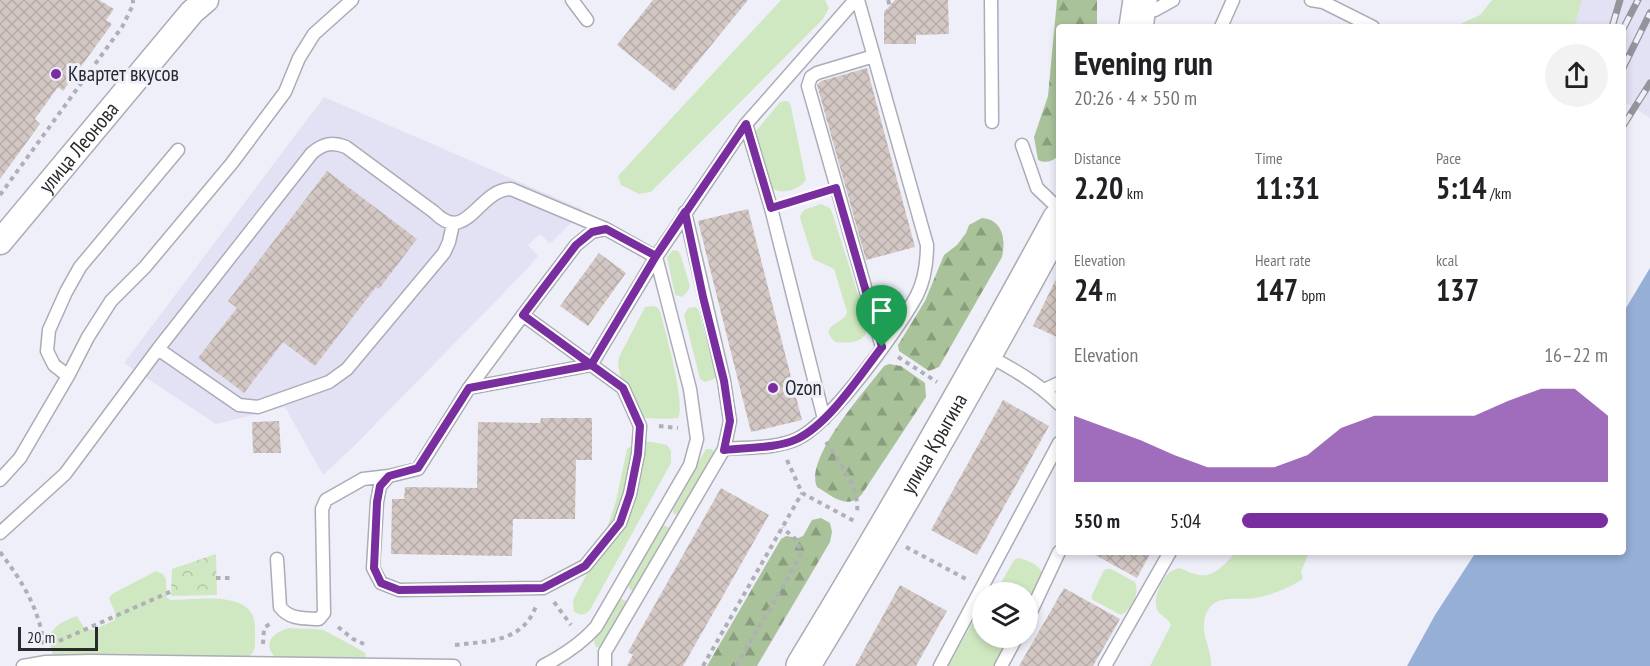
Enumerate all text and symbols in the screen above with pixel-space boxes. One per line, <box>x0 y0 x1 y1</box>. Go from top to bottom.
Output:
text: Evening run <box>1074 41 1213 84</box>
button: share <box>1545 44 1608 107</box>
place label: Квартет вкусов <box>68 60 179 87</box>
marker: Квартет вкусов <box>49 67 63 81</box>
text: 20:26 · 4 × 550 m <box>1074 85 1197 111</box>
street label: улица Леонова <box>33 96 124 198</box>
text: Distance <box>1074 148 1121 168</box>
text: Time <box>1255 148 1283 168</box>
text: Pace <box>1436 148 1461 168</box>
text: 2.20 <box>1074 168 1123 207</box>
text: 11:31 <box>1255 168 1320 207</box>
text: 5:14 <box>1436 168 1487 207</box>
text: km <box>1123 183 1143 203</box>
text: /km <box>1487 183 1511 203</box>
text: Elevation <box>1074 250 1125 270</box>
text: Heart rate <box>1255 250 1311 270</box>
text: kcal <box>1436 250 1458 270</box>
text: 24 <box>1074 270 1103 309</box>
text: 147 <box>1255 270 1298 309</box>
text: 137 <box>1436 270 1479 309</box>
pin <box>856 285 907 347</box>
text: m <box>1103 285 1117 305</box>
text: bpm <box>1298 285 1326 305</box>
icon: arrive <box>865 294 898 327</box>
text: Elevation <box>1074 342 1138 368</box>
text: 16–22 m <box>1544 342 1608 368</box>
place label: Ozon <box>785 374 822 401</box>
marker: Ozon <box>766 381 780 395</box>
street label: улица Крыгина <box>894 389 973 499</box>
text: 550 m <box>1074 508 1120 534</box>
text: 5:04 <box>1170 508 1201 534</box>
map controls <box>972 582 1038 648</box>
button: layers <box>972 582 1038 648</box>
scale bar <box>18 624 98 652</box>
text: 20 m <box>27 627 55 647</box>

